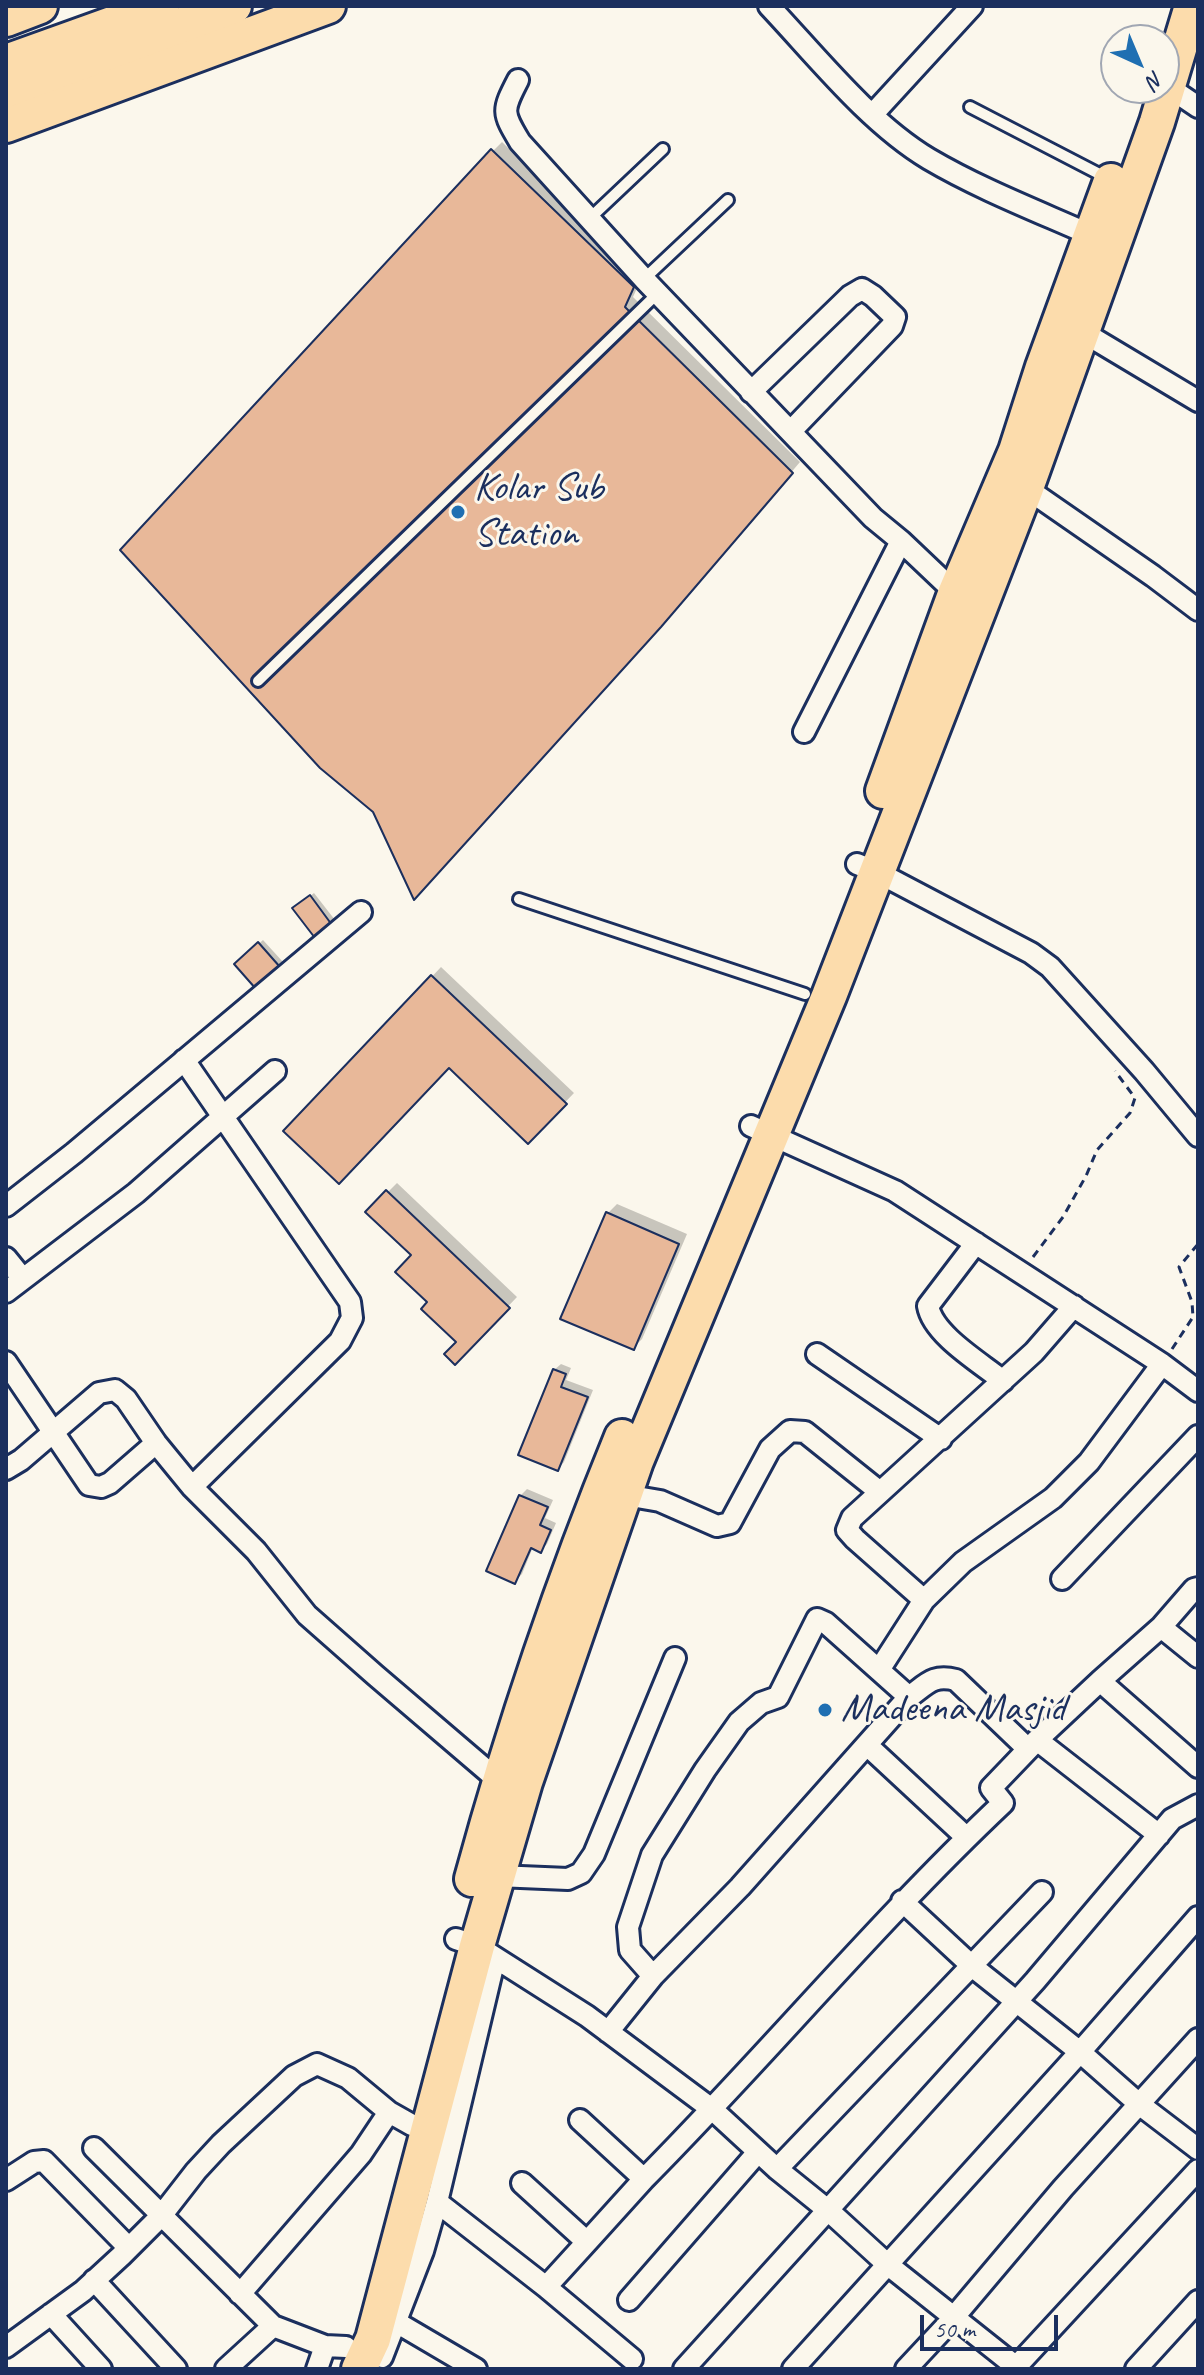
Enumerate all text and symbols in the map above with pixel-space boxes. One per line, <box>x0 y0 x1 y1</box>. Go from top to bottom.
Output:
north arrow <box>1100 24 1180 104</box>
text: N <box>1141 65 1170 95</box>
place label: Kolar Sub Station <box>474 465 603 559</box>
marker: Kolar Sub Station <box>449 503 467 521</box>
place label: Madeena Masjid <box>841 1686 1065 1734</box>
marker: Madeena Masjid <box>816 1701 834 1719</box>
scale bar <box>924 2299 1062 2349</box>
text: 50 m <box>934 2314 975 2344</box>

